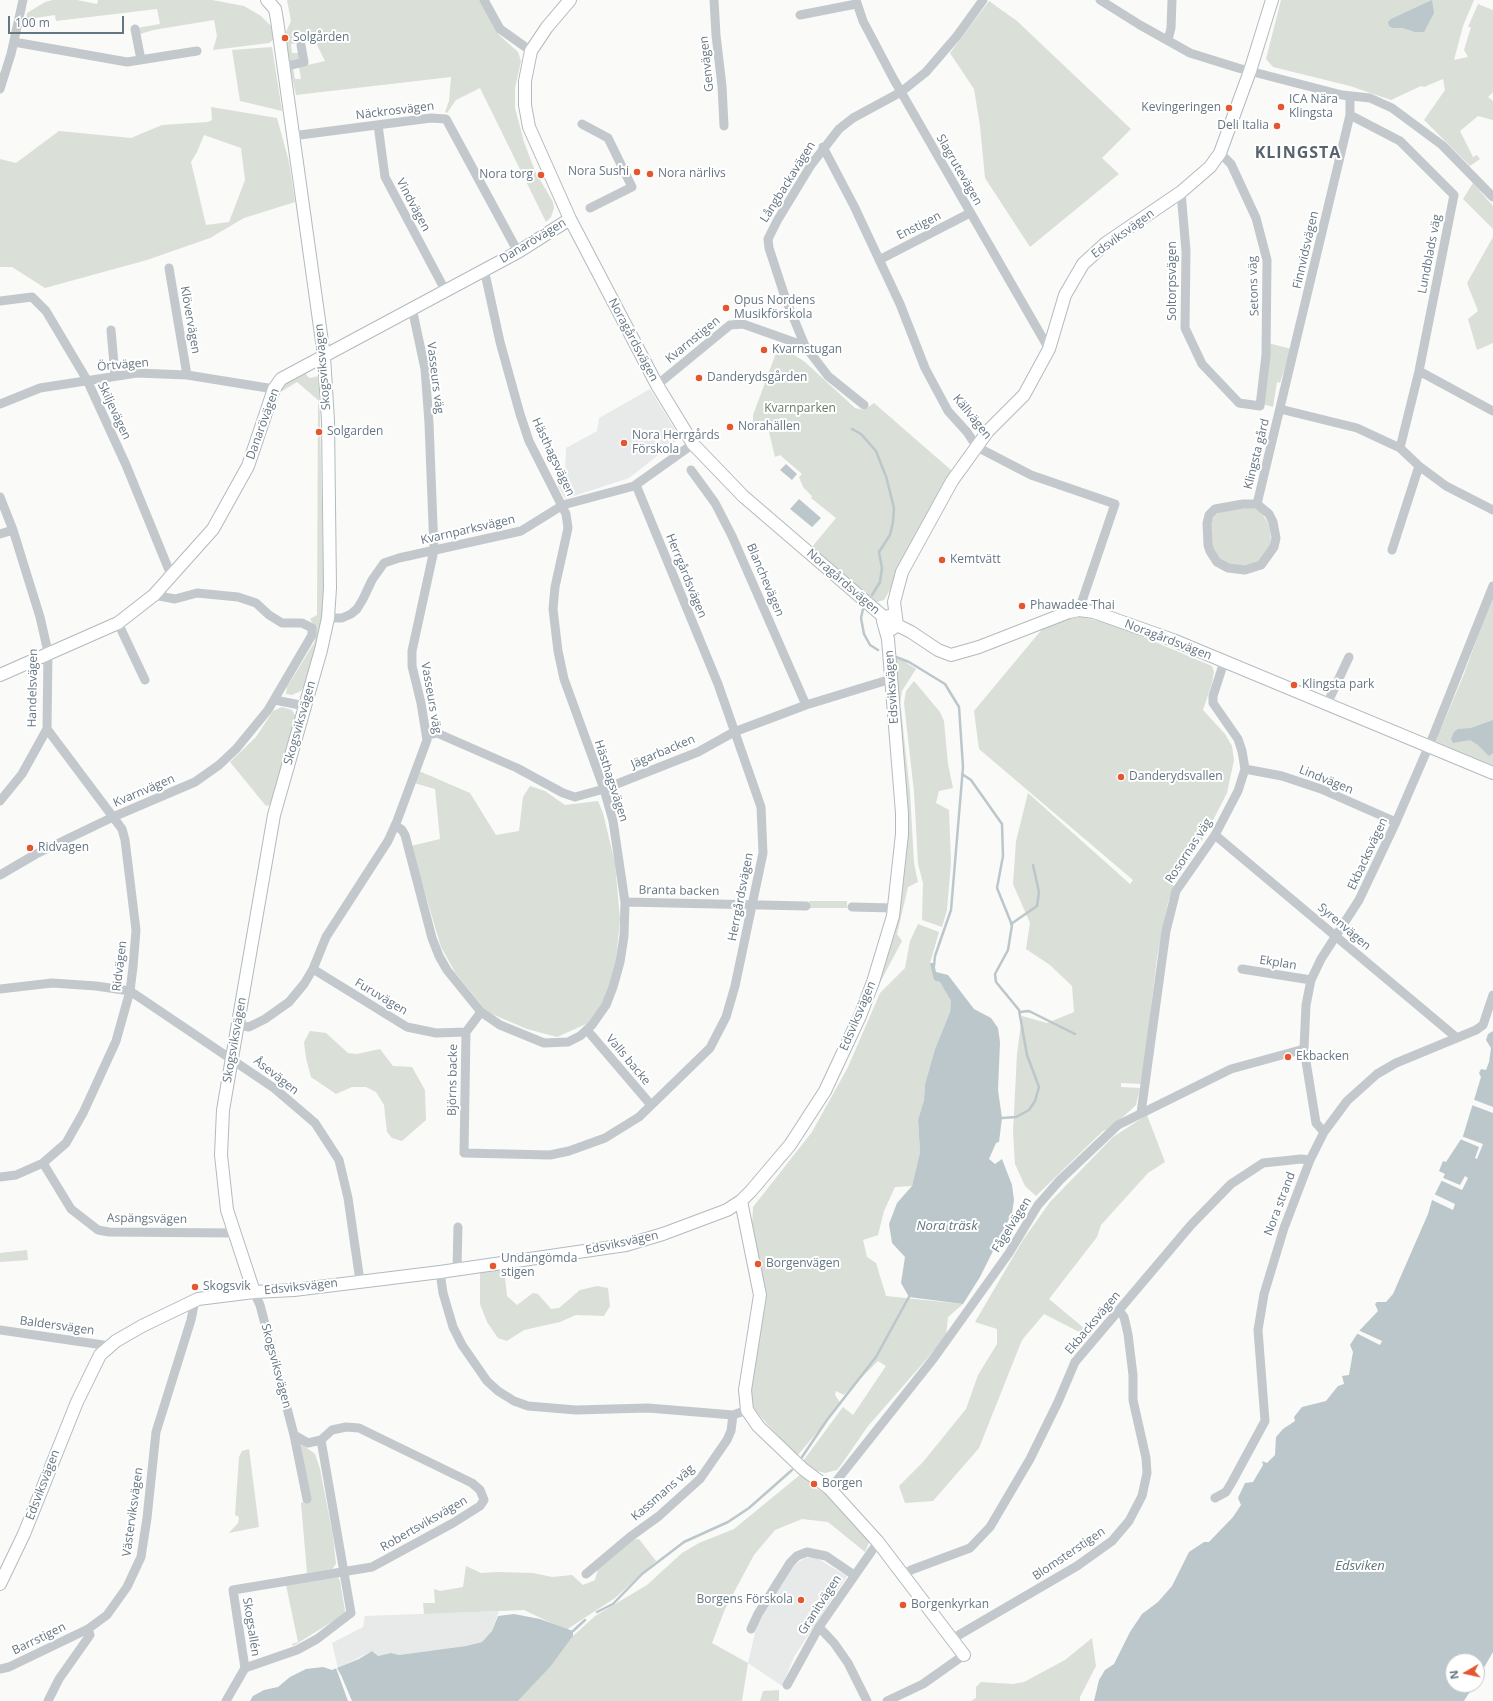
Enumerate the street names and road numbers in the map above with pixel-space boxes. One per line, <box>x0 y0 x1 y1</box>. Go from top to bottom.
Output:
street label: Genvägen <box>697 35 717 93</box>
street label: Näckrosvägen <box>355 99 435 123</box>
street label: Slagrutevägen <box>933 132 985 208</box>
street label: Långbackavägen <box>757 139 819 225</box>
street label: Vindvägen <box>393 176 433 234</box>
street label: Edsviksvägen <box>1089 206 1157 262</box>
street label: Enstigen <box>894 209 944 243</box>
street label: Finnvidsvägen <box>1290 210 1322 290</box>
street label: Lundblads väg <box>1415 213 1445 295</box>
street label: Danarövägen <box>497 216 569 266</box>
street label: Soltorpsvägen <box>1166 241 1180 321</box>
street label: Setons väg <box>1246 256 1262 316</box>
street label: Klövervägen <box>177 285 203 355</box>
street label: Noragårdsvägen <box>605 296 661 384</box>
street label: Kvarnstigen <box>663 314 723 366</box>
street label: Skogsviksvägen <box>312 323 334 411</box>
street label: Vasseurs väg <box>423 341 447 415</box>
street label: Örtvägen <box>97 356 149 374</box>
street label: Skiljevägen <box>94 380 134 442</box>
street label: Danarövägen <box>243 386 283 462</box>
street label: Källvägen <box>950 392 994 442</box>
street label: Hästhagsvägen <box>529 415 577 499</box>
street label: Klingsta gård <box>1241 417 1273 491</box>
street label: Kvarnparksvägen <box>419 512 517 548</box>
street label: Herrgårdsvägen <box>663 532 709 620</box>
street label: Blanchevägen <box>743 541 787 619</box>
street label: Noragårdsvägen <box>803 546 883 618</box>
street label: Noragårdsvägen <box>1122 617 1214 663</box>
street label: Handelsvägen <box>25 648 41 728</box>
street label: Edsviksvägen <box>882 650 902 724</box>
street label: Vasseurs väg <box>418 661 444 735</box>
street label: Skogsviksvägen <box>281 679 319 767</box>
street label: Jägarbacken <box>629 732 697 772</box>
street label: Hästhagsvägen <box>591 738 631 824</box>
street label: Lindvägen <box>1297 763 1355 797</box>
street label: Kvarnvägen <box>111 772 177 810</box>
street label: Rosornas väg <box>1163 816 1215 886</box>
street label: Ekbacksvägen <box>1345 816 1391 892</box>
street label: Herrgårdsvägen <box>725 852 757 942</box>
street label: Branta backen <box>638 883 720 899</box>
street label: Syrenvägen <box>1315 901 1373 953</box>
street label: Ridvägen <box>110 940 130 992</box>
street label: Ekplan <box>1258 953 1298 973</box>
street label: Furuvägen <box>352 976 410 1018</box>
street label: Edsviksvägen <box>837 979 879 1053</box>
street label: Skogsviksvägen <box>220 996 250 1084</box>
street label: Valls backe <box>603 1032 653 1088</box>
street label: Björns backe <box>445 1044 461 1116</box>
street label: Åsevägen <box>251 1054 301 1098</box>
street label: Nora strand <box>1261 1170 1299 1238</box>
street label: Fågelvägen <box>989 1195 1035 1255</box>
street label: Aspängsvägen <box>107 1211 187 1227</box>
street label: Edsviksvägen <box>584 1228 660 1258</box>
street label: Edsviksvägen <box>263 1276 339 1298</box>
street label: Ekbacksvägen <box>1062 1288 1124 1358</box>
street label: Baldersvägen <box>19 1314 95 1338</box>
street label: Skogsviksvägen <box>258 1322 294 1410</box>
street label: Edsviksvägen <box>23 1448 63 1522</box>
street label: Kassmans väg <box>629 1462 697 1524</box>
street label: Västerviksvägen <box>120 1467 146 1557</box>
street label: Robertsviksvägen <box>378 1493 470 1555</box>
street label: Blomsterstigen <box>1030 1524 1108 1584</box>
street label: Granitvägen <box>795 1572 845 1638</box>
street label: Skogsallén <box>239 1597 263 1657</box>
street label: Barrstigen <box>10 1620 68 1658</box>

